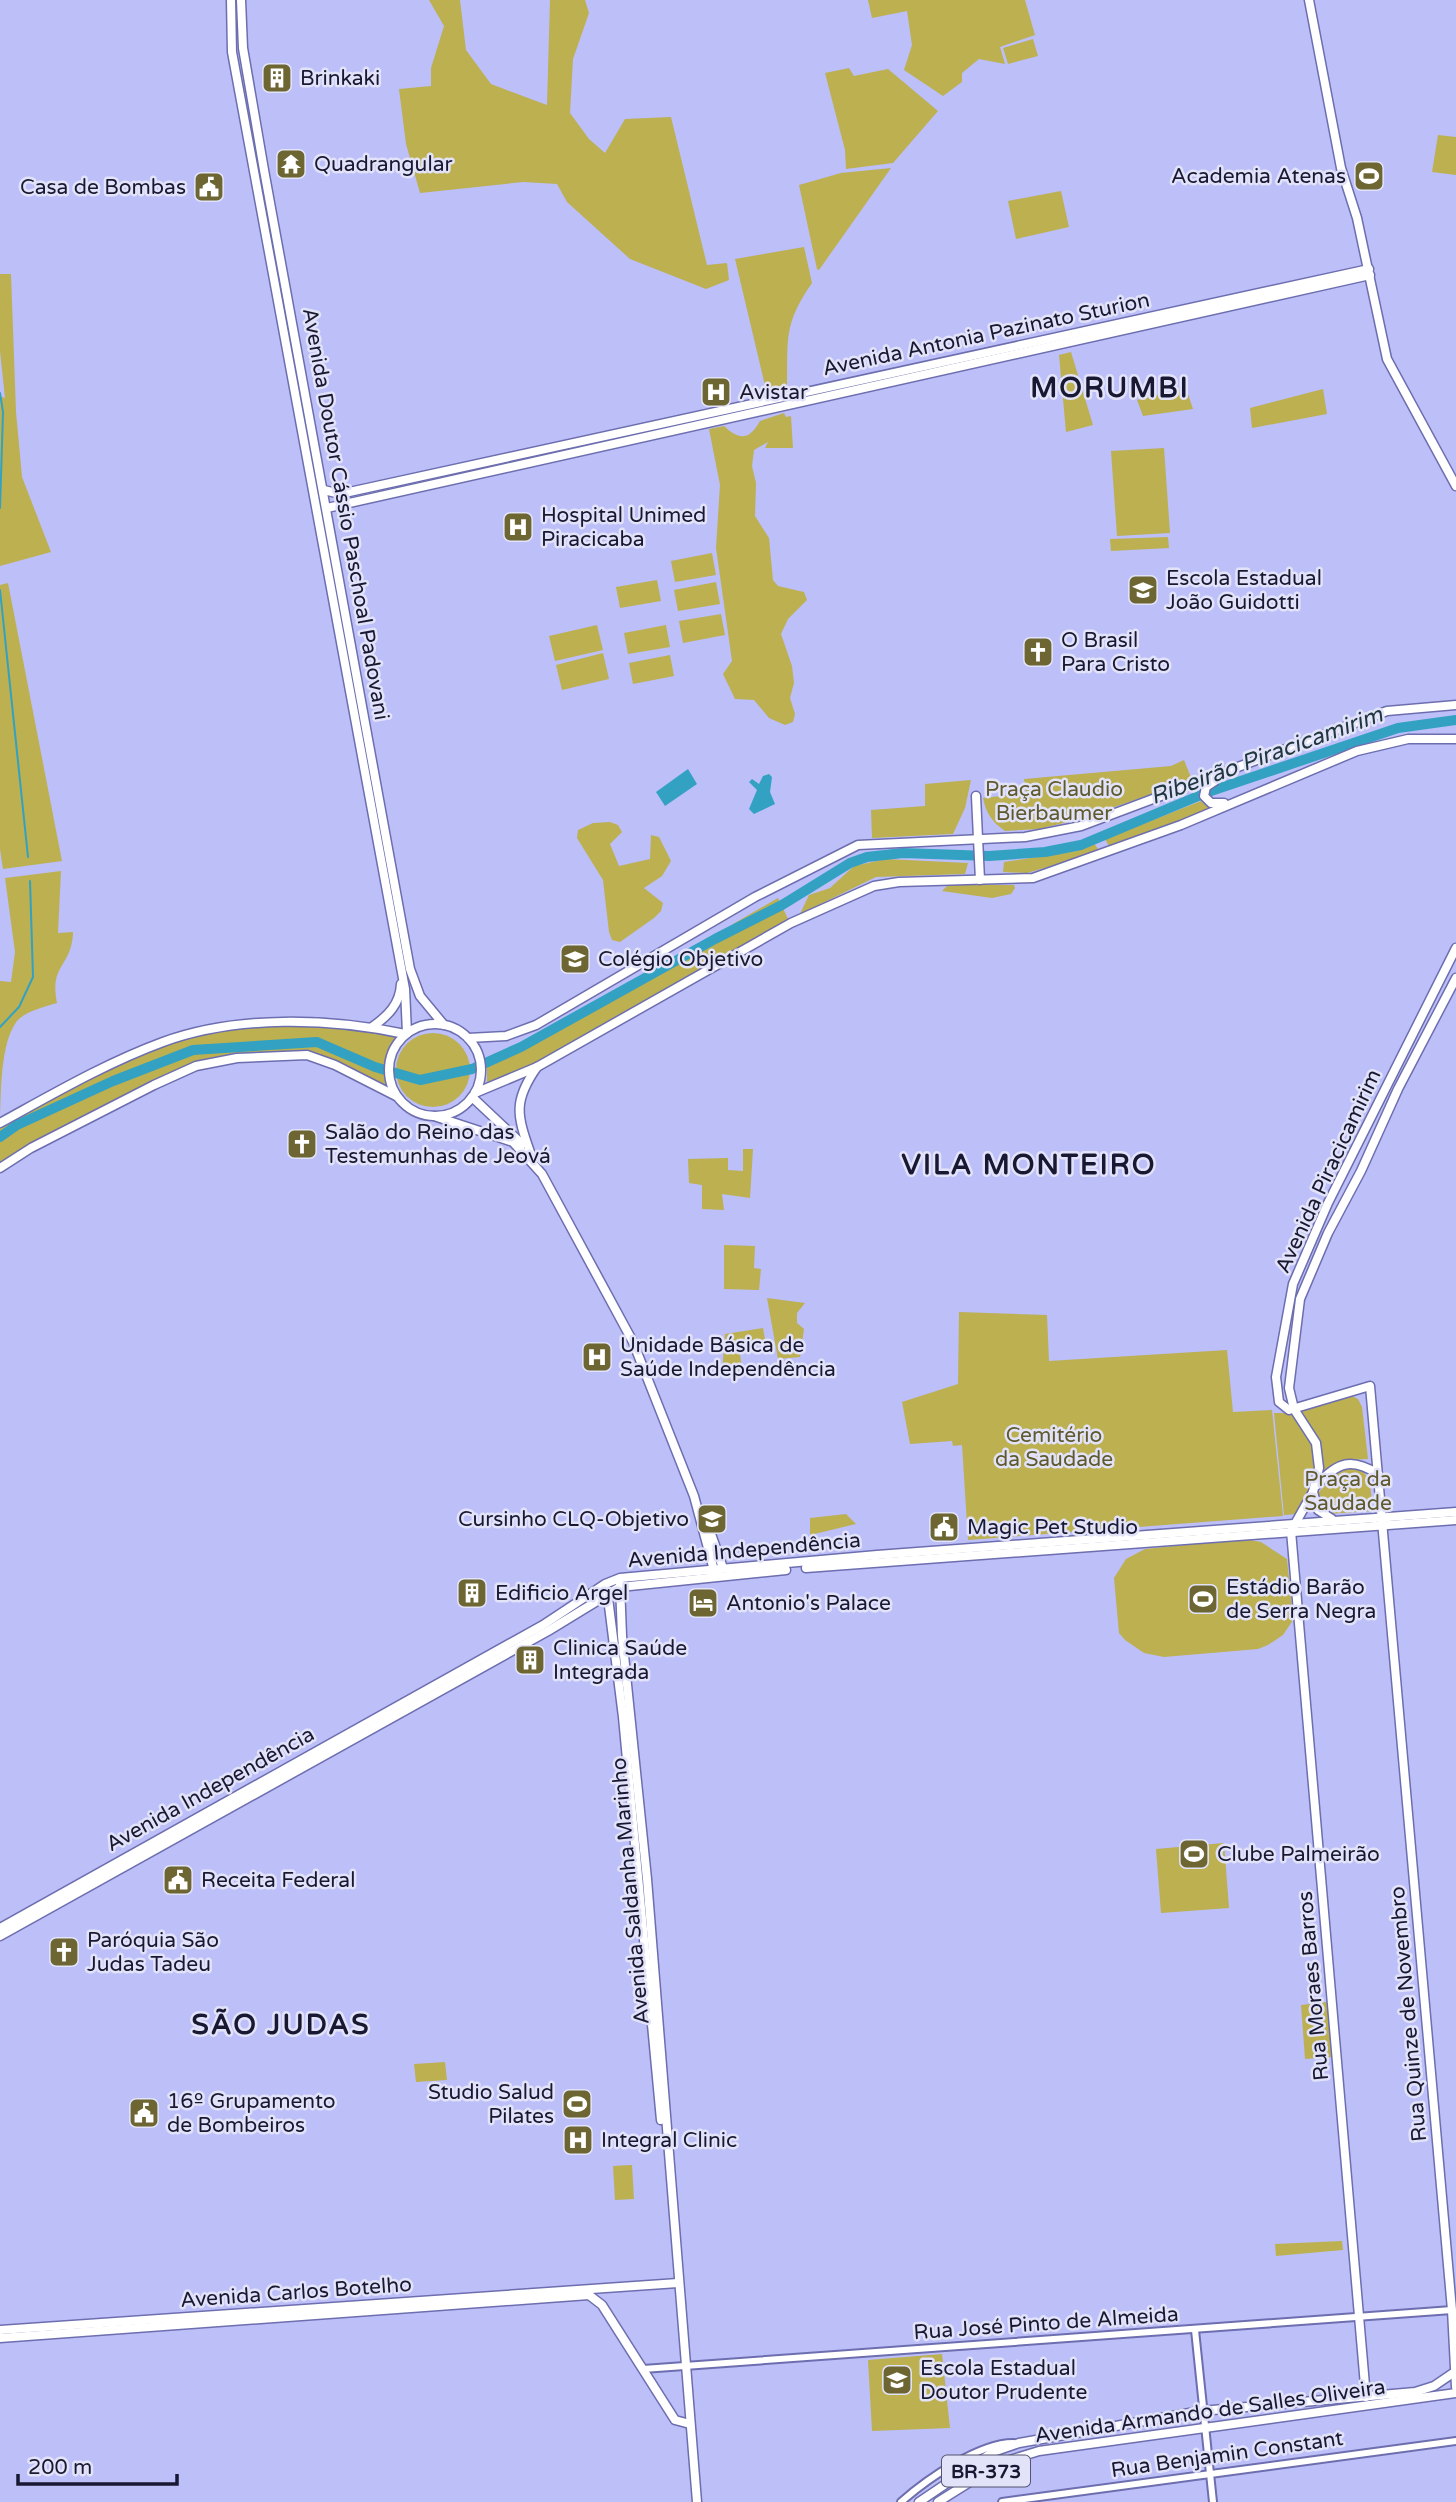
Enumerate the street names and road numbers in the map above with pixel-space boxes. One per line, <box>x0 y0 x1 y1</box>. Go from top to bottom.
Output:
street label: Avenida Antonia Pazinato Sturion <box>820 288 1152 381</box>
street label: Avenida Doutor Cássio Paschoal Padovani <box>297 306 394 722</box>
street label: Avenida Piracicamirim <box>1270 1065 1387 1277</box>
street label: Avenida Independência <box>626 1528 862 1573</box>
street label: Avenida Independência <box>102 1722 319 1857</box>
street label: Avenida Saldanha Marinho <box>606 1756 655 2025</box>
street label: Rua Quinze de Novembro <box>1385 1885 1432 2143</box>
street label: Rua Moraes Barros <box>1293 1890 1334 2082</box>
street label: Avenida Carlos Botelho <box>179 2272 413 2313</box>
street label: Rua José Pinto de Almeida <box>913 2302 1179 2345</box>
street label: Avenida Armando de Salles Oliveira <box>1033 2375 1387 2448</box>
street label: Rua Benjamin Constant <box>1109 2426 1345 2483</box>
road number: BR-373 <box>942 2456 1030 2486</box>

